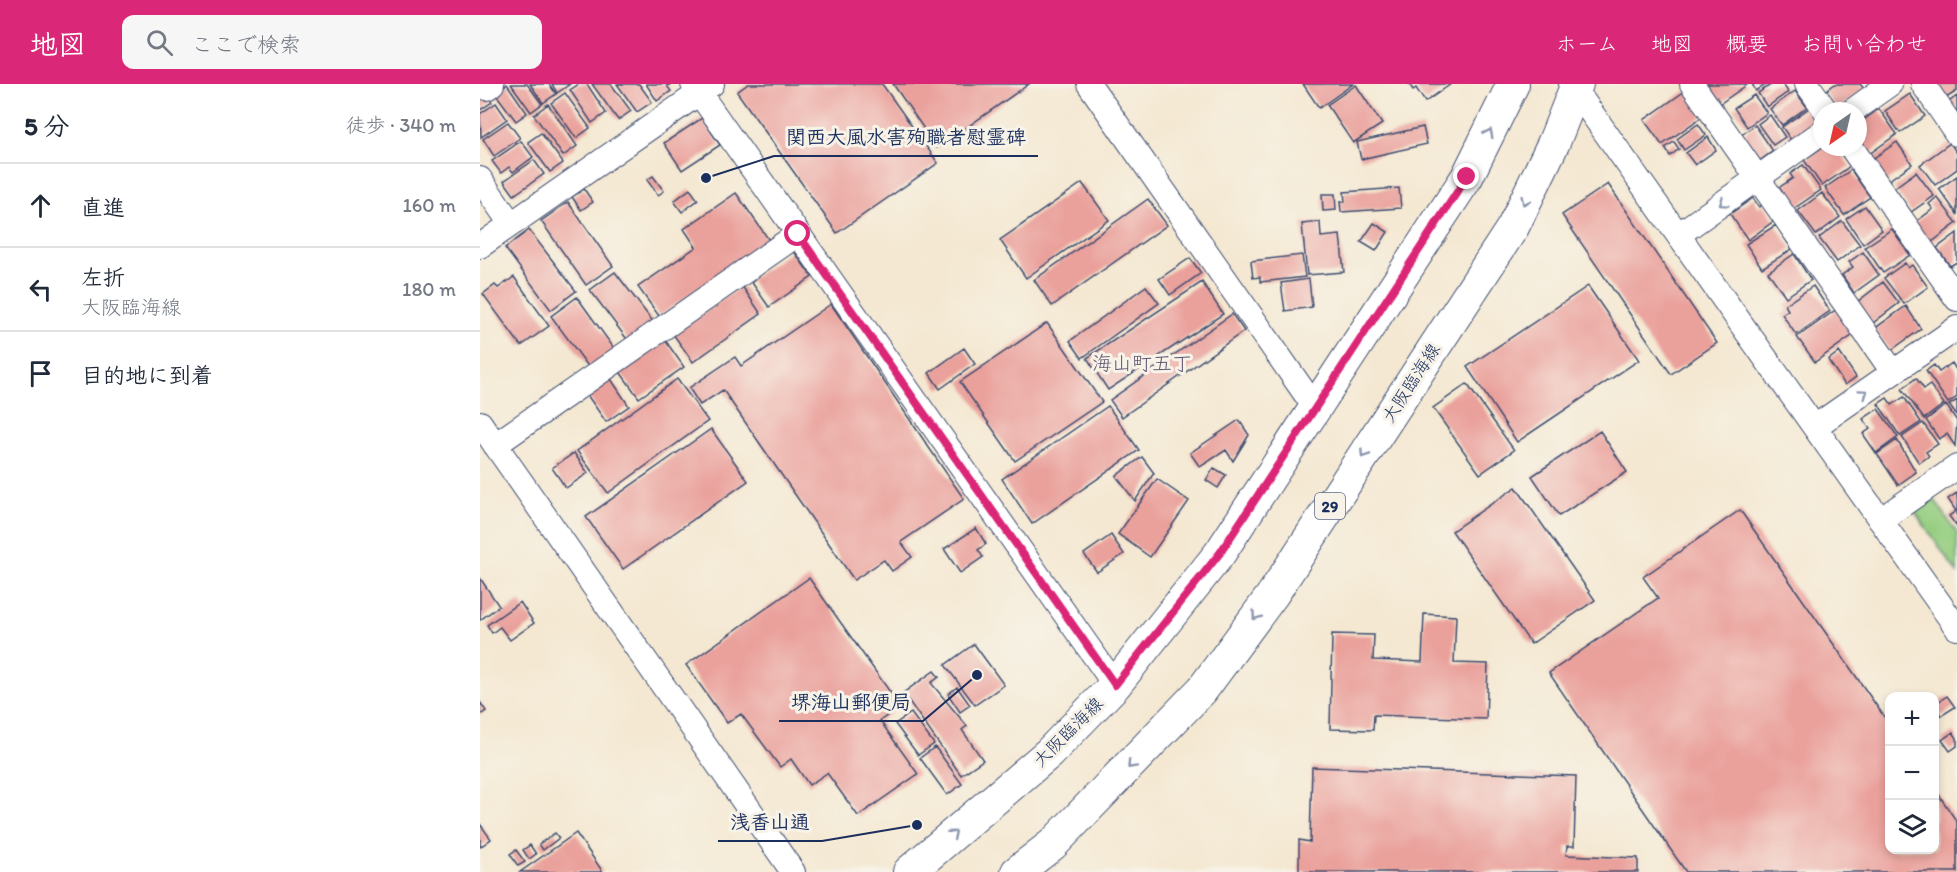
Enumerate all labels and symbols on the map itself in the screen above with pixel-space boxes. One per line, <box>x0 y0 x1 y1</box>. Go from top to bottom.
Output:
north arrow <box>1813 102 1867 156</box>
callout: 関西大風水害殉職者慰霊碑 <box>774 118 1038 156</box>
text: 関西大風水害殉職者慰霊碑 <box>786 125 1026 149</box>
one-way arrow <box>1482 128 1493 139</box>
route end <box>1453 163 1479 189</box>
one-way arrow <box>1521 195 1533 206</box>
one-way arrow <box>1719 196 1730 207</box>
route start <box>784 220 810 246</box>
street label: 大阪臨海線 <box>1377 339 1445 427</box>
district label: 海山町五丁 <box>1092 351 1192 375</box>
one-way arrow <box>1857 389 1868 400</box>
one-way arrow <box>1360 448 1372 458</box>
road number: 29 <box>1315 493 1345 519</box>
one-way arrow <box>1252 610 1263 621</box>
callout: 堺海山郵便局 <box>779 683 923 721</box>
text: 堺海山郵便局 <box>791 690 911 714</box>
street label: 大阪臨海線 <box>1028 692 1108 772</box>
one-way arrow <box>1127 759 1138 769</box>
callout: 浅香山通 <box>718 803 822 841</box>
text: 浅香山通 <box>730 810 810 834</box>
one-way arrow <box>946 830 957 841</box>

